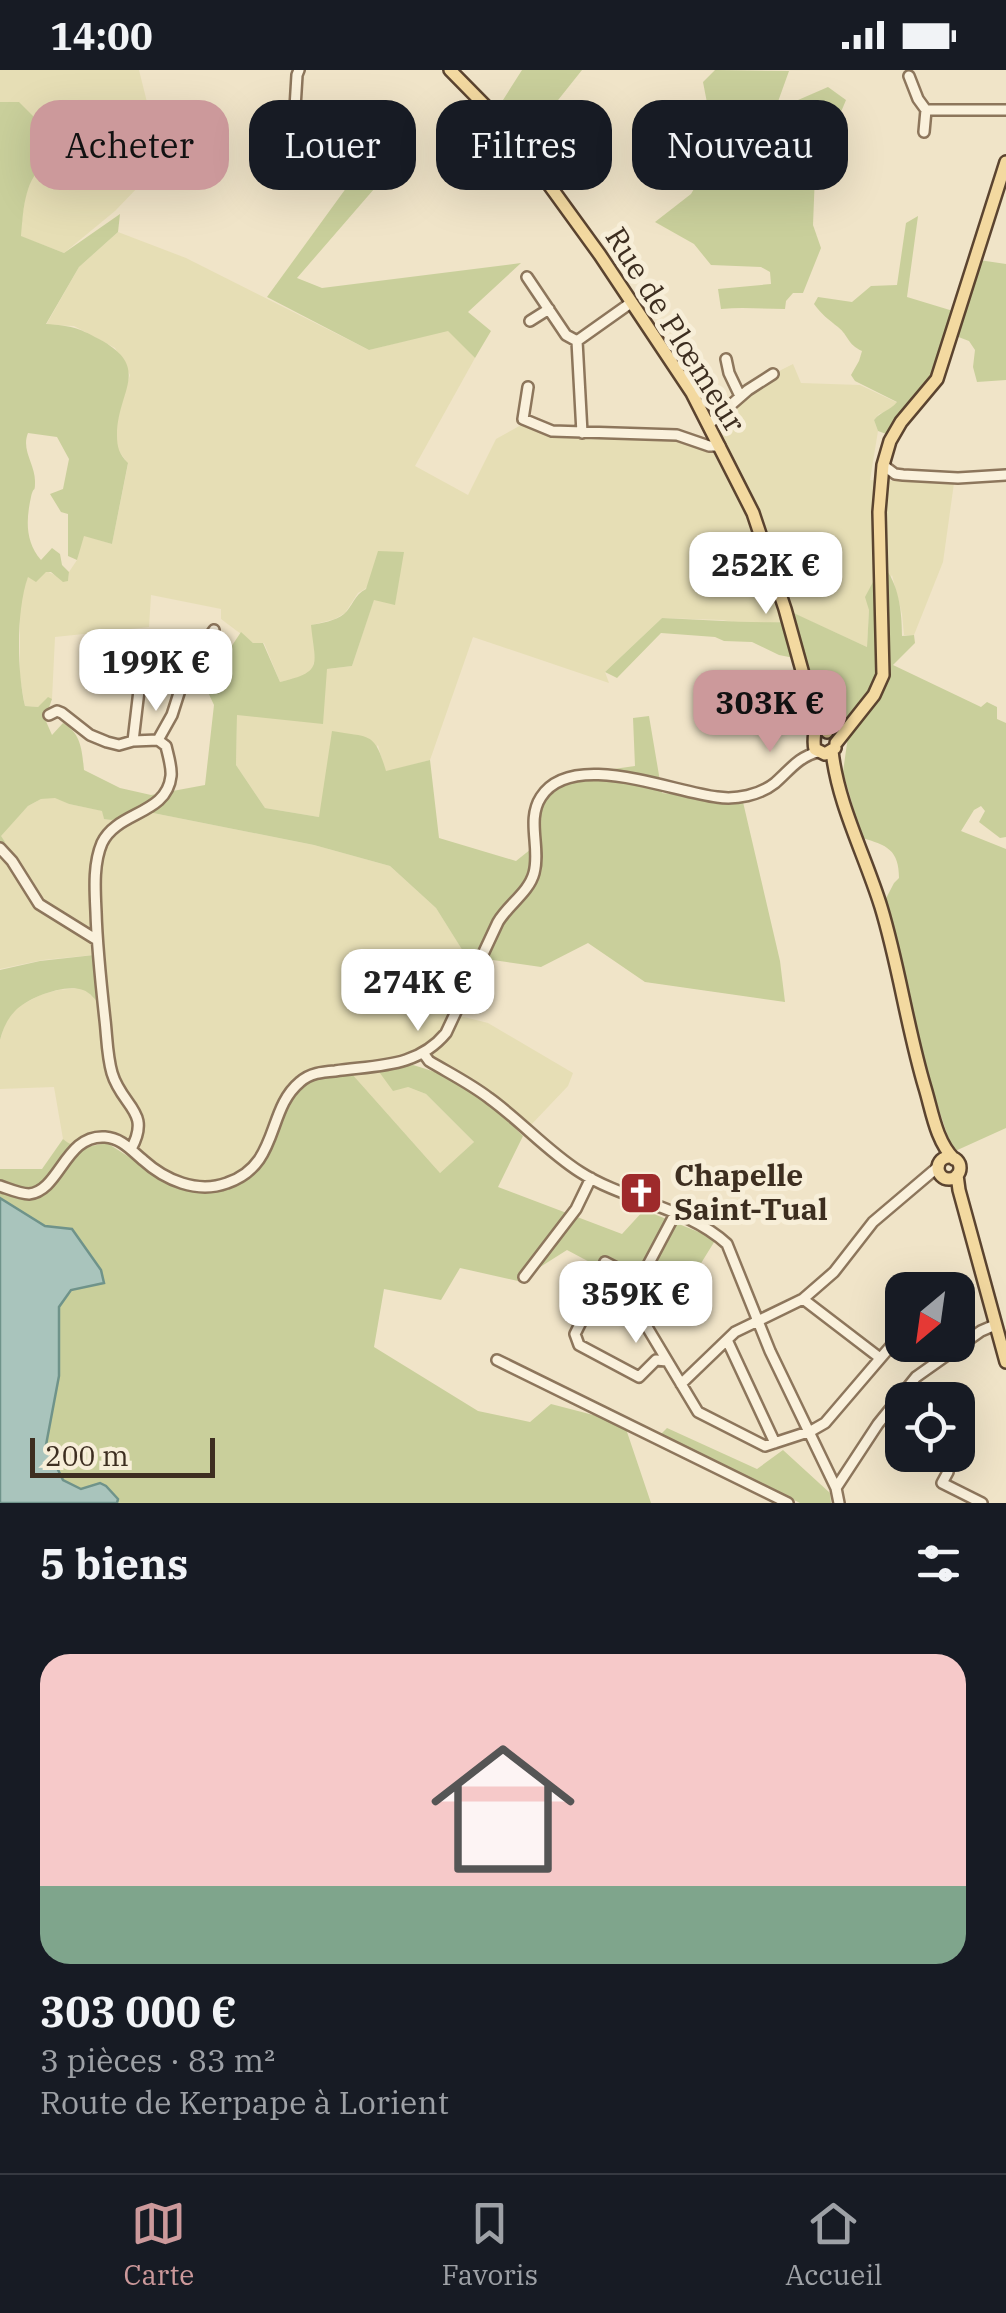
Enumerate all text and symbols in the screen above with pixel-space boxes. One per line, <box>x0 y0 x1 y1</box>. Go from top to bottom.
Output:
text: 14:00 <box>50 11 153 60</box>
chip: Acheter <box>30 100 229 190</box>
chip: Louer <box>249 100 416 190</box>
chip: Filtres <box>436 100 612 190</box>
chip: Nouveau <box>632 100 848 190</box>
street label: Rue de Plœmeur <box>598 219 755 439</box>
pin: 252K € <box>685 532 847 617</box>
text: 252K € <box>711 543 821 585</box>
pin: 199K € <box>75 629 237 714</box>
text: 199K € <box>101 640 211 682</box>
pin: 303K € <box>689 670 851 755</box>
text: 303K € <box>715 681 825 723</box>
pin: 274K € <box>337 949 499 1034</box>
text: 274K € <box>363 960 473 1002</box>
place label: Chapelle Saint-Tual <box>674 1155 828 1228</box>
church icon: Chapelle Saint-Tual <box>618 1170 664 1216</box>
pin: 359K € <box>555 1261 717 1346</box>
text: 359K € <box>581 1272 691 1314</box>
north arrow <box>885 1272 975 1362</box>
map controls <box>885 1272 975 1472</box>
button: locate <box>885 1382 975 1472</box>
scale bar <box>30 1433 215 1478</box>
text: 200 m <box>45 1437 129 1474</box>
text: 5 biens <box>40 1536 188 1591</box>
icon: filters <box>911 1536 966 1591</box>
icon: home <box>413 1719 593 1899</box>
text: 303 000 € <box>40 1984 237 2039</box>
text: 3 pièces · 83 m² <box>40 2039 275 2081</box>
text: Route de Kerpape à Lorient <box>40 2081 449 2123</box>
tab: Carte <box>124 2196 194 2293</box>
tab: Favoris <box>441 2196 538 2293</box>
tab: Accueil <box>785 2196 882 2293</box>

